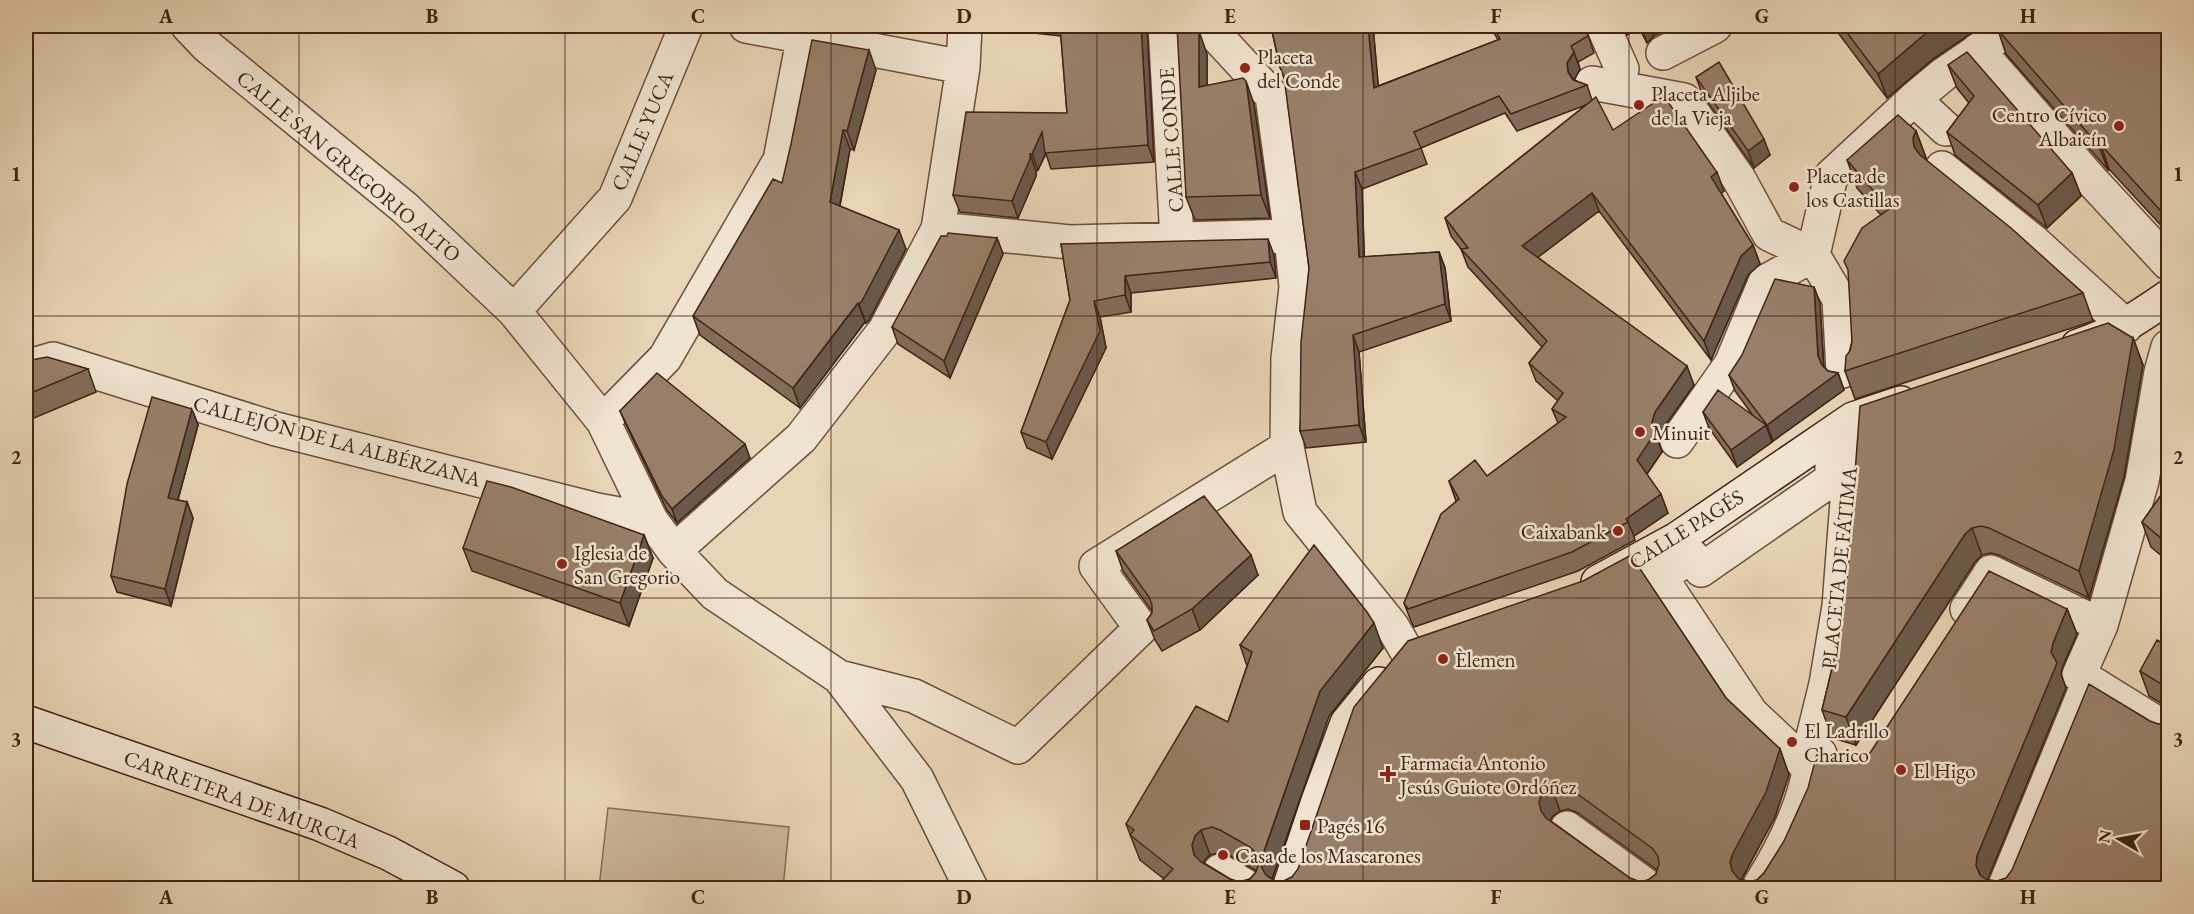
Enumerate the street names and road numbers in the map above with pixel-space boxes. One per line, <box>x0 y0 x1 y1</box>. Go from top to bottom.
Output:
street label: CALLE SAN GREGORIO ALTO <box>231 64 467 268</box>
street label: CALLE CONDE <box>1152 66 1190 213</box>
street label: CALLE YUCA <box>605 67 679 195</box>
street label: CALLEJÓN DE LA ALBÉRZANA <box>190 390 484 493</box>
street label: PLACETA DE FÁTIMA <box>1815 465 1863 671</box>
street label: CALLE PAGÉS <box>1623 483 1749 575</box>
street label: CARRETERA DE MURCIA <box>120 744 364 855</box>

